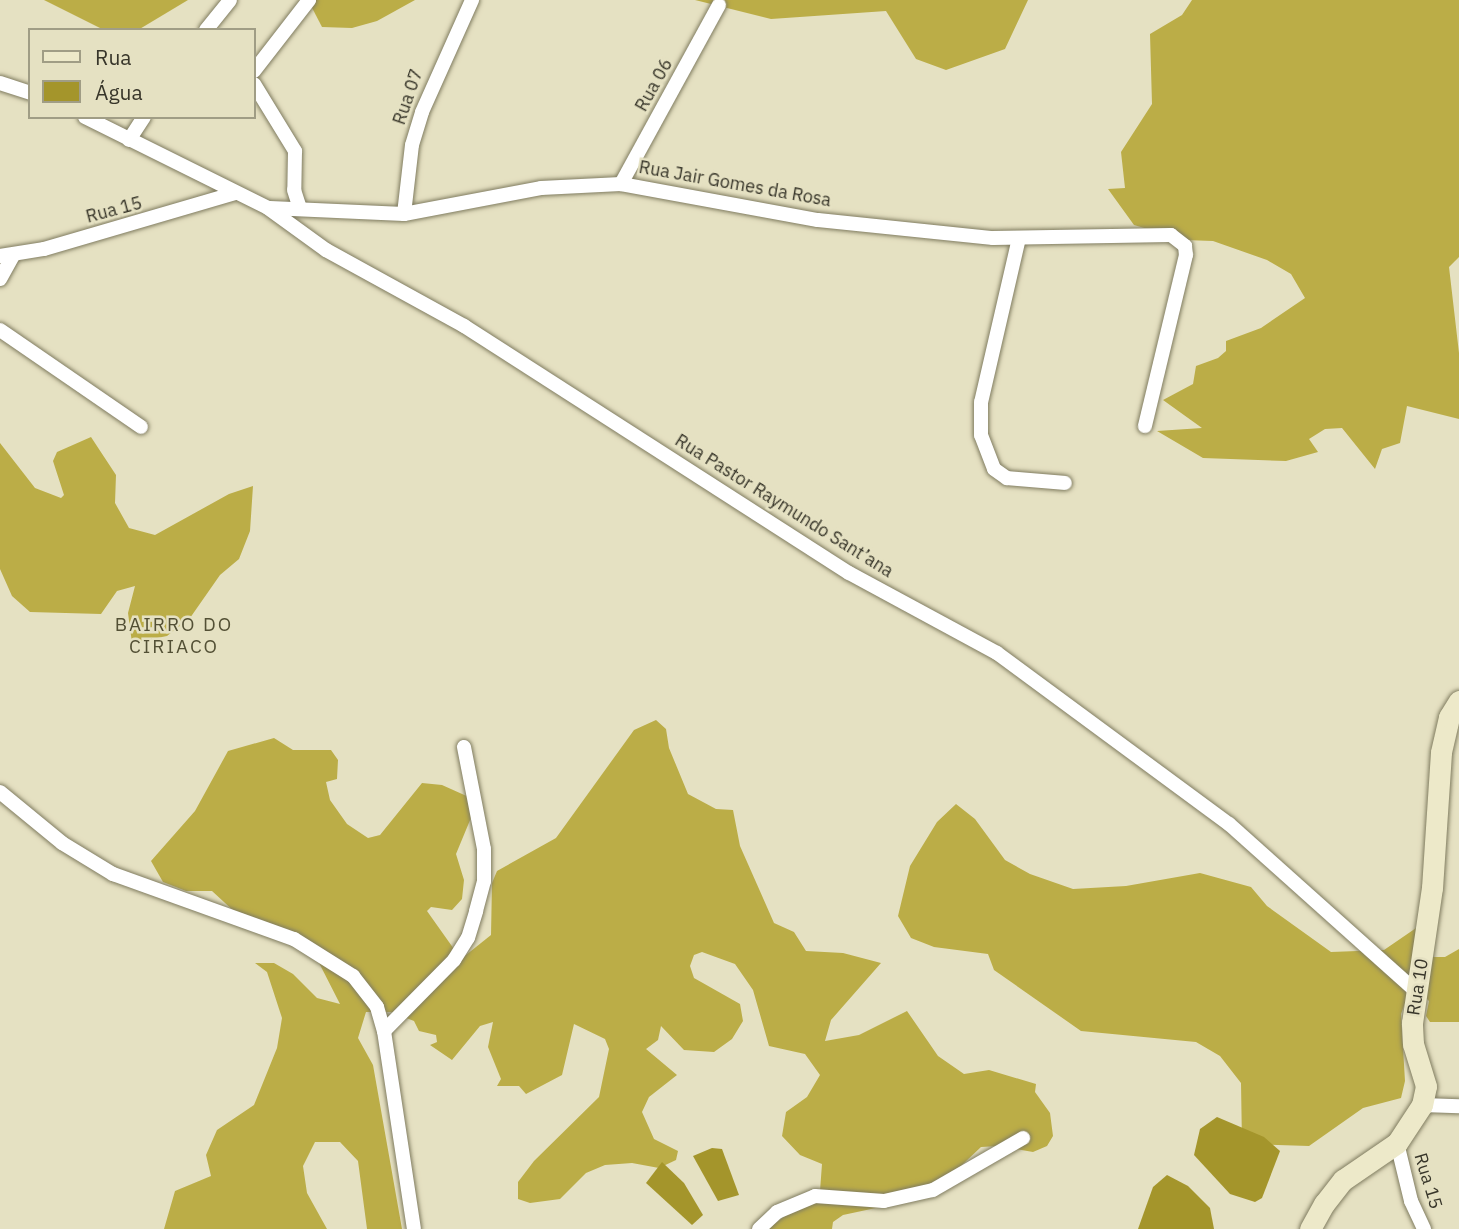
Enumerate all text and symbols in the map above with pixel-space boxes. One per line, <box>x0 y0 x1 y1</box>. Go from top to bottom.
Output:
legend <box>28 28 256 119</box>
text: Rua <box>95 43 132 71</box>
street label: Rua 06 <box>631 55 677 115</box>
street label: Rua 07 <box>388 66 428 128</box>
text: Água <box>95 78 143 106</box>
street label: Rua Jair Gomes da Rosa <box>637 156 833 212</box>
street label: Rua 15 <box>84 192 144 228</box>
street label: Rua Pastor Raymundo Sant’ana <box>671 430 897 582</box>
district label: BAIRRO DO CIRIACO <box>116 614 232 658</box>
street label: Rua 10 <box>1403 957 1433 1017</box>
street label: Rua 15 <box>1409 1150 1447 1212</box>

